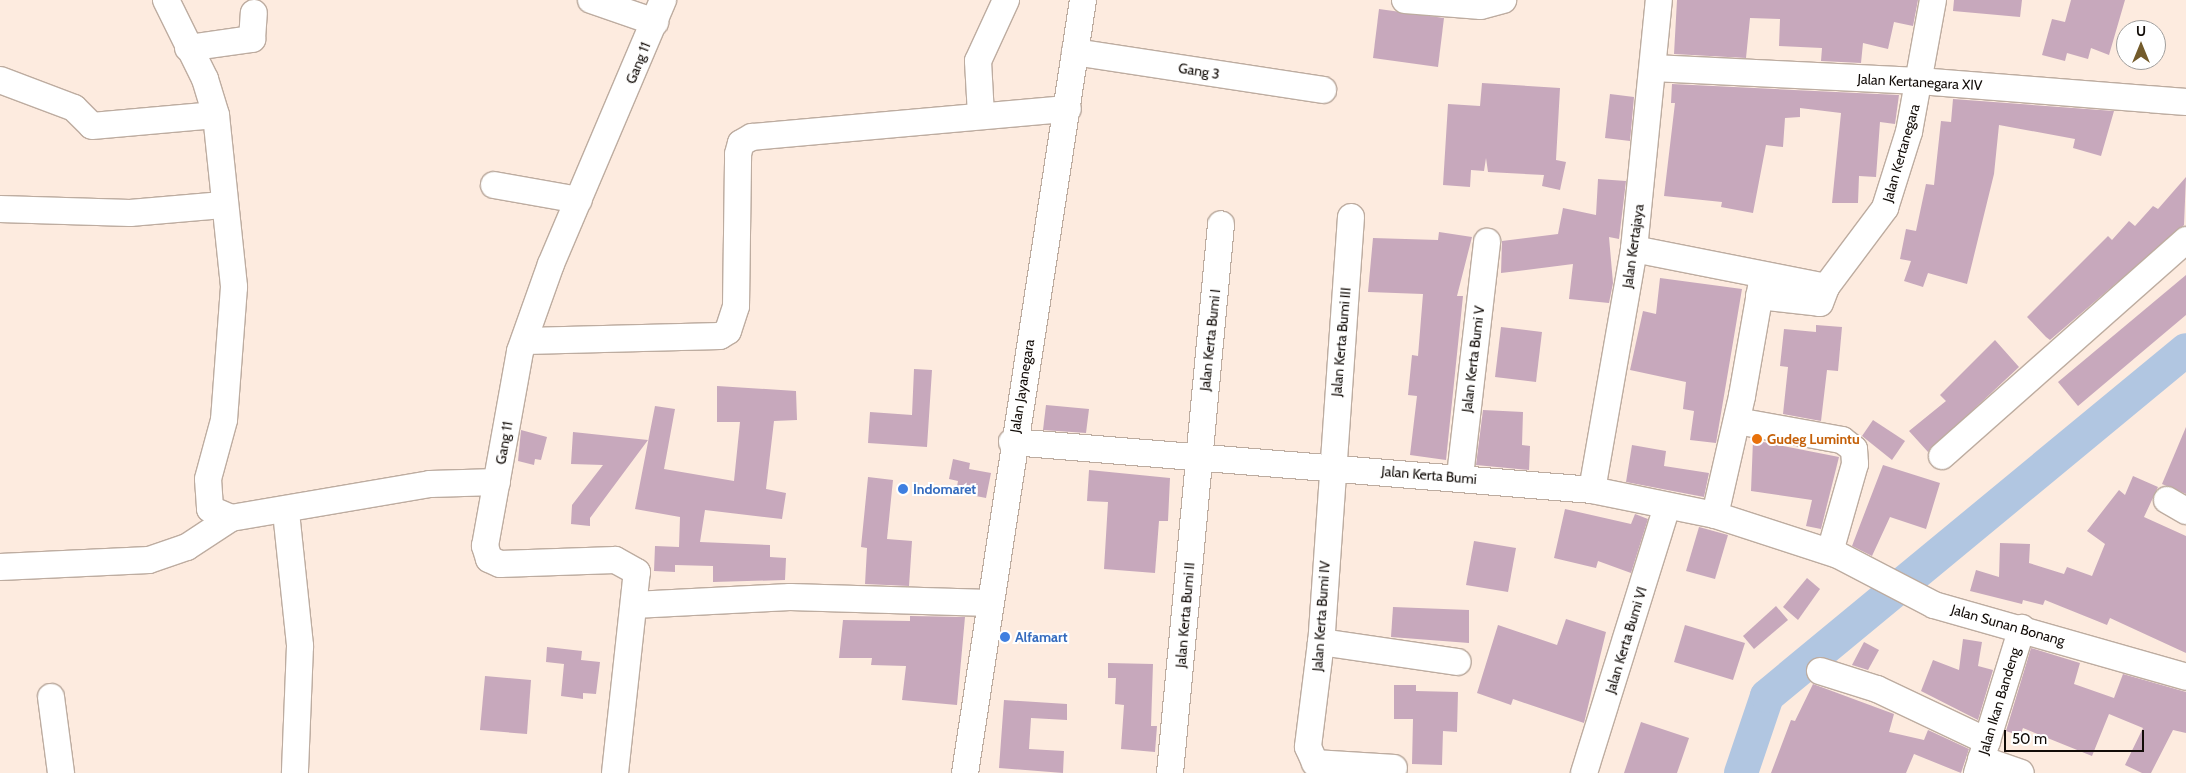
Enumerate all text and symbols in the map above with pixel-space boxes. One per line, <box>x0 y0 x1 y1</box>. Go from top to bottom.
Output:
north arrow <box>2116 20 2166 70</box>
text: U <box>2136 22 2146 40</box>
street label: Gang 11 <box>622 40 654 86</box>
street label: Gang 3 <box>1177 59 1221 83</box>
street label: Jalan Kertanegara XIV <box>1857 70 1983 94</box>
street label: Jalan Kertanegara <box>1879 102 1923 204</box>
street label: Jalan Kertajaya <box>1619 203 1647 289</box>
street label: Jalan Kerta Bumi III <box>1328 287 1354 397</box>
street label: Jalan Kerta Bumi I <box>1196 288 1224 392</box>
street label: Jalan Kerta Bumi V <box>1458 305 1488 413</box>
street label: Jalan Jayanegara <box>1006 338 1038 434</box>
street label: Gang 11 <box>492 420 516 466</box>
place label: Gudeg Lumintu <box>1767 431 1860 447</box>
marker: Gudeg Lumintu <box>1751 433 1763 445</box>
street label: Jalan Kerta Bumi <box>1381 462 1477 488</box>
place label: Indomaret <box>913 481 976 497</box>
marker: Indomaret <box>897 483 909 495</box>
street label: Jalan Kerta Bumi IV <box>1309 560 1333 672</box>
street label: Jalan Kerta Bumi II <box>1172 562 1198 668</box>
street label: Jalan Kerta Bumi VI <box>1602 585 1650 695</box>
street label: Jalan Sunan Bonang <box>1949 601 2067 649</box>
place label: Alfamart <box>1015 629 1067 645</box>
marker: Alfamart <box>999 631 1011 643</box>
street label: Jalan Ikan Bandeng <box>1975 645 2023 757</box>
scale bar <box>2006 720 2146 752</box>
text: 50 m <box>2012 730 2047 748</box>

